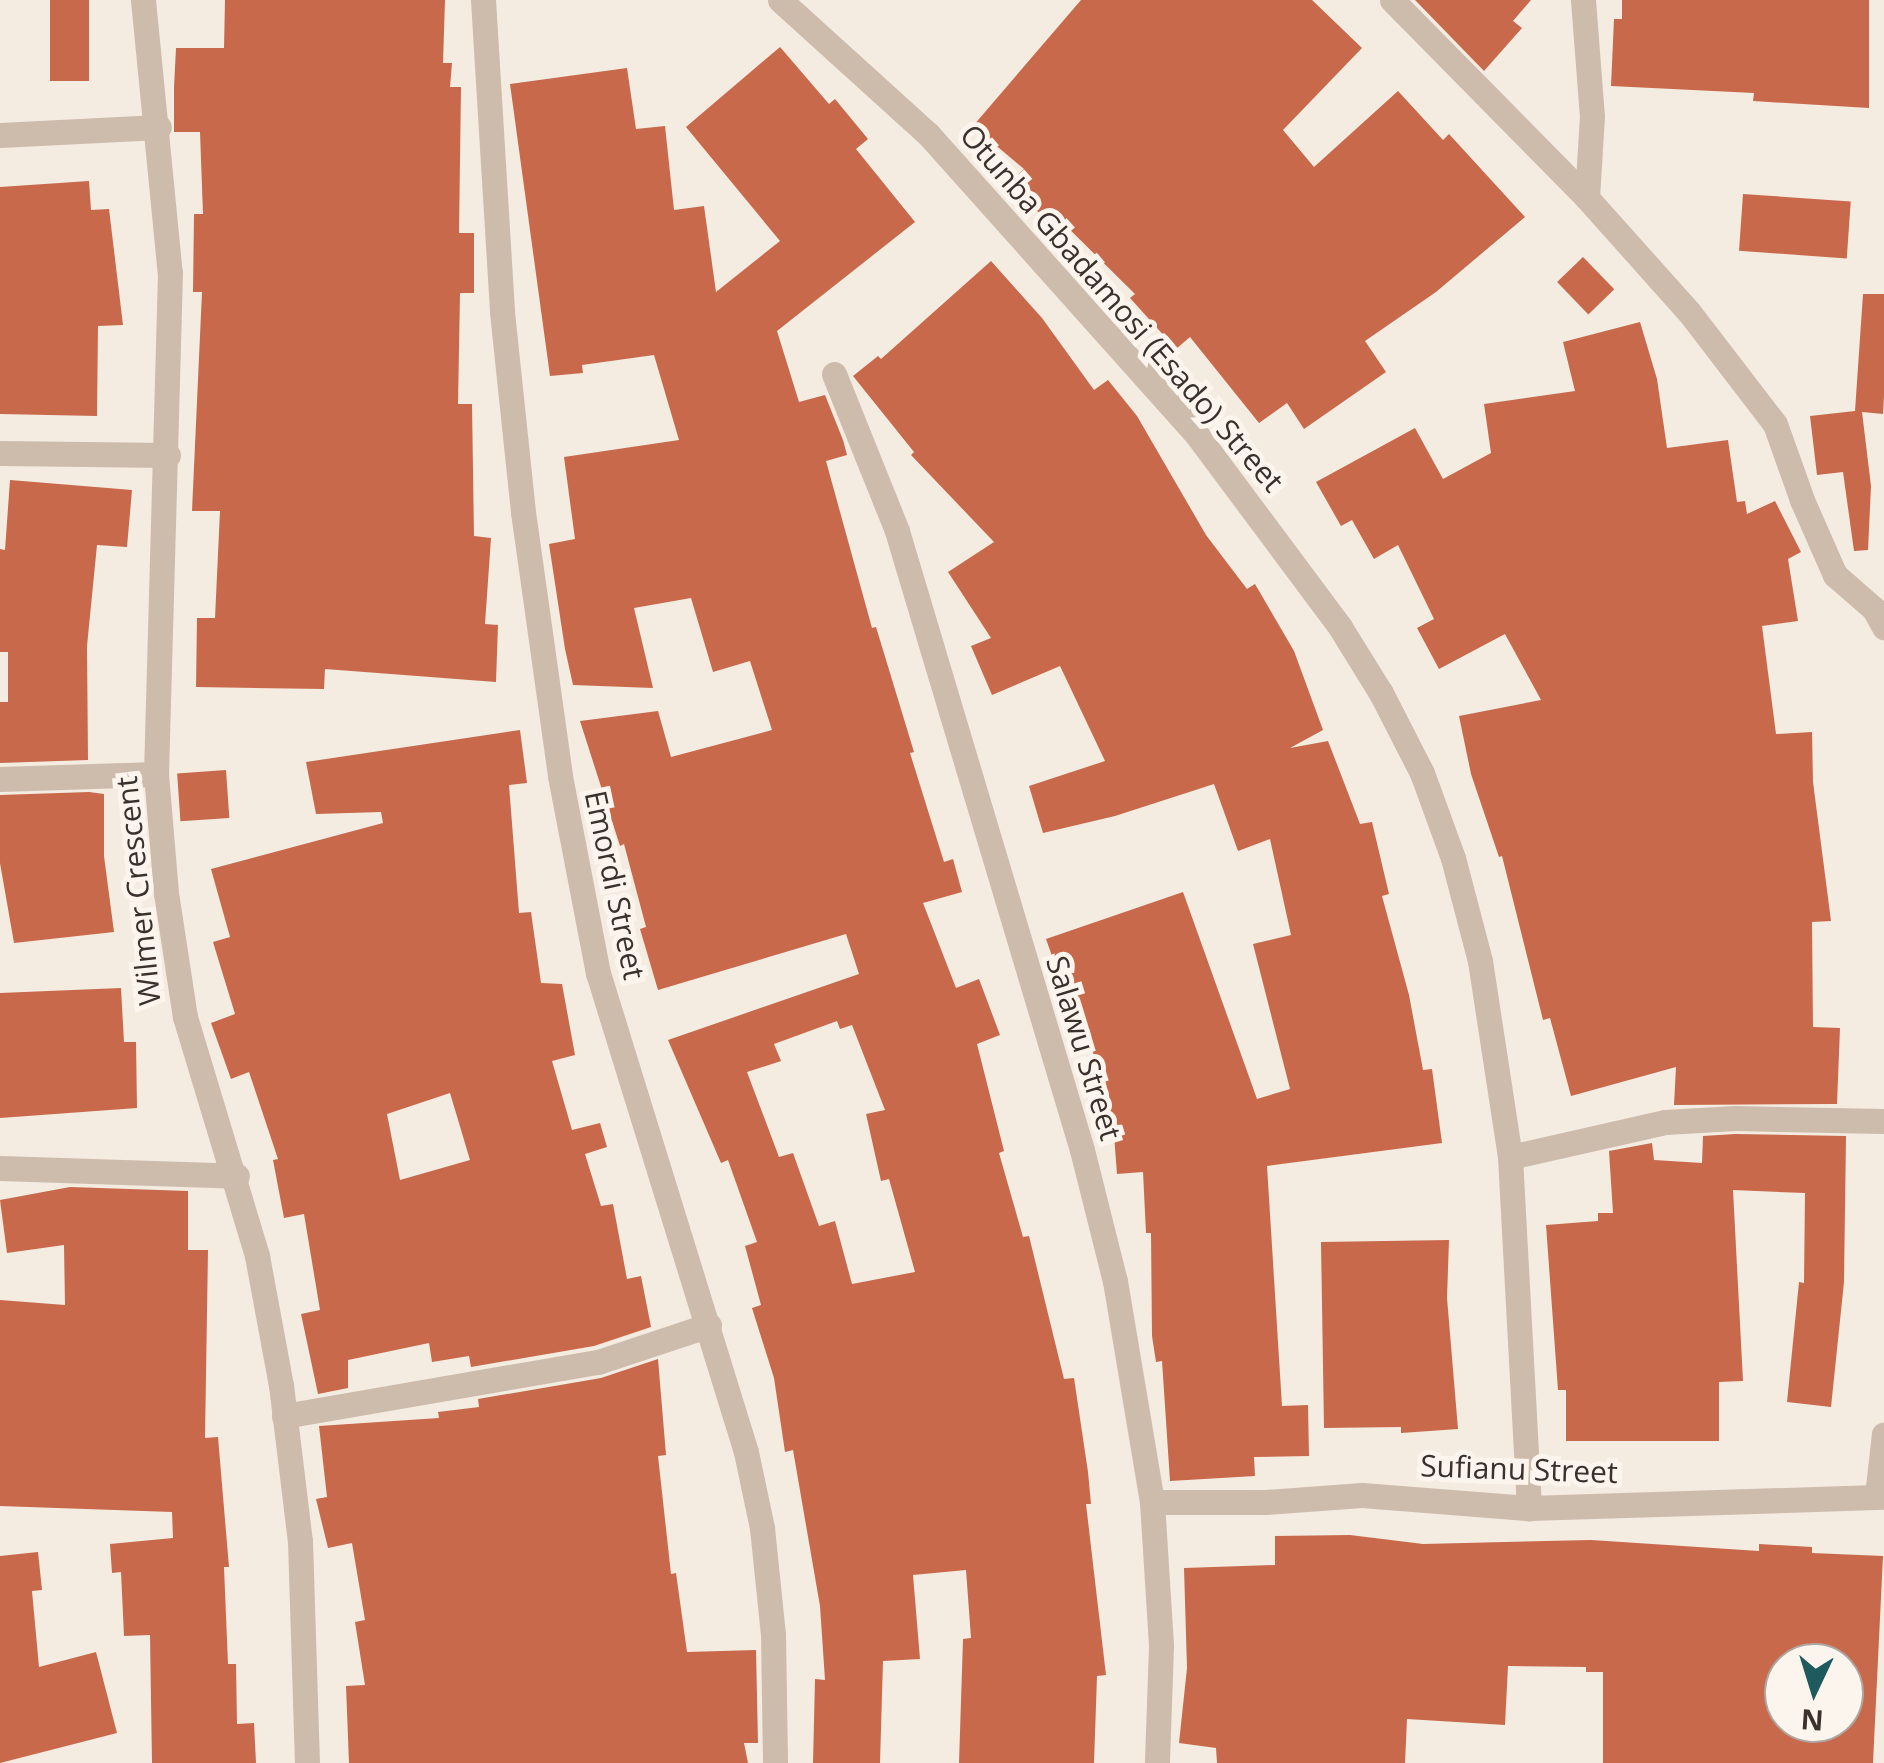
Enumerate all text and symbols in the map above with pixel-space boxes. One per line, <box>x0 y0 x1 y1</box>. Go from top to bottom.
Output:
street label: Otunba Gbadamosi (Esado) Street <box>953 117 1291 499</box>
street label: Wilmer Crescent <box>108 775 168 1007</box>
street label: Emordi Street <box>577 787 653 983</box>
street label: Salawu Street <box>1039 952 1129 1144</box>
street label: Sufianu Street <box>1420 1448 1618 1490</box>
north arrow <box>1764 1643 1864 1743</box>
text: N <box>1799 1701 1825 1741</box>

